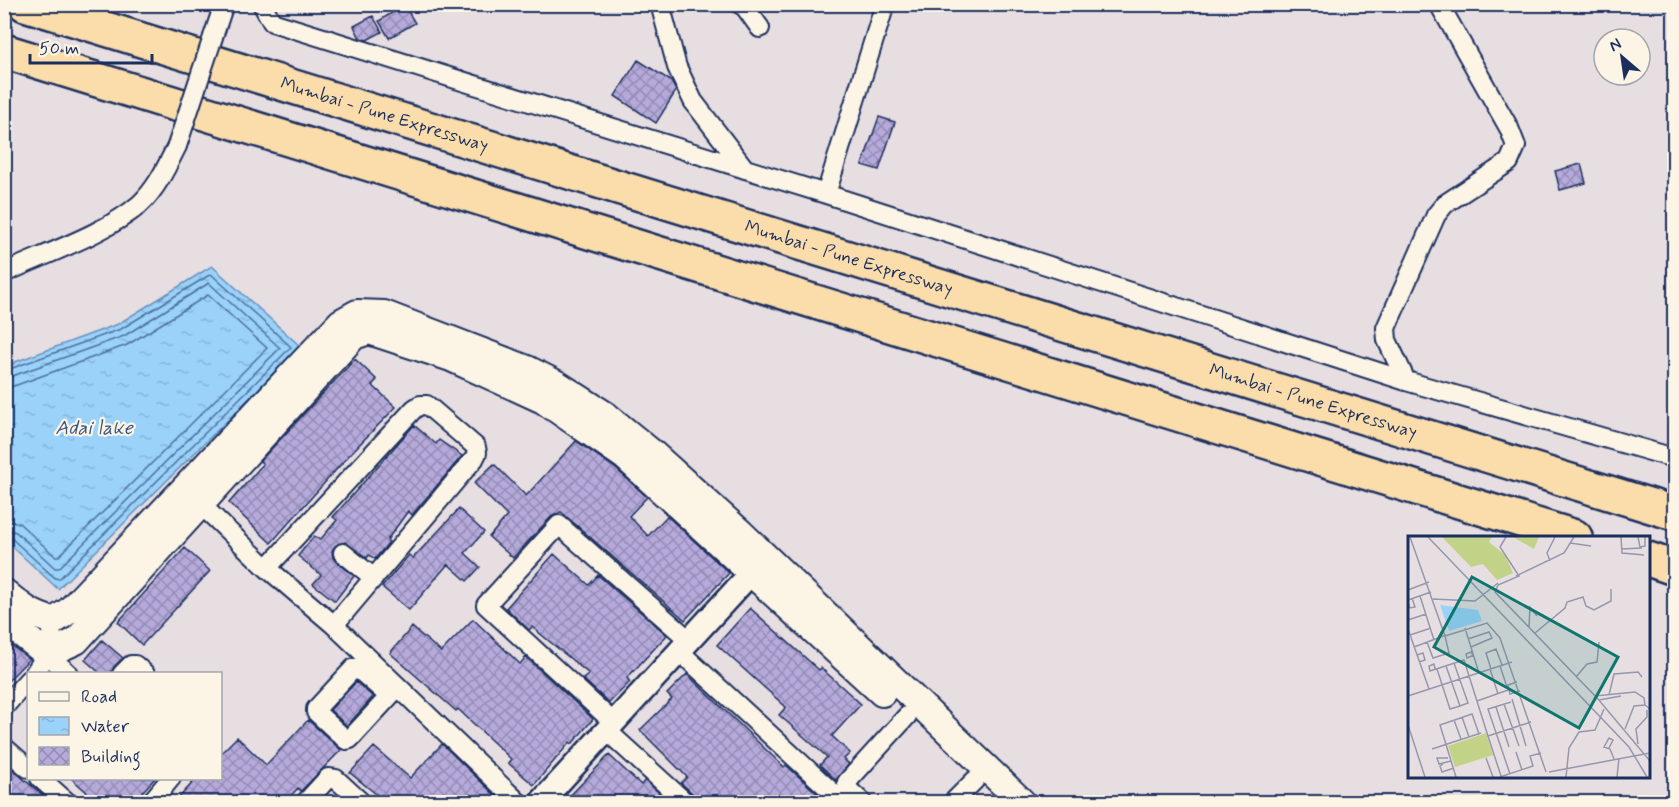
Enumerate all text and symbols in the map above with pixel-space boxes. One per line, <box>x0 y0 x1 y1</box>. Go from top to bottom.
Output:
scale bar <box>30 27 152 65</box>
north arrow <box>1592 27 1652 87</box>
text: N <box>1606 33 1625 57</box>
text: 50 m <box>39 37 79 61</box>
street label: Mumbai - Pune Expressway <box>277 72 491 158</box>
street label: Mumbai - Pune Expressway <box>742 215 956 302</box>
street label: Mumbai - Pune Expressway <box>1206 358 1420 445</box>
water label: Adai lake <box>55 415 134 442</box>
inset map <box>1408 536 1649 777</box>
legend <box>27 672 222 780</box>
text: Road <box>81 685 117 709</box>
text: Water <box>81 715 130 739</box>
text: Building <box>81 745 141 771</box>

